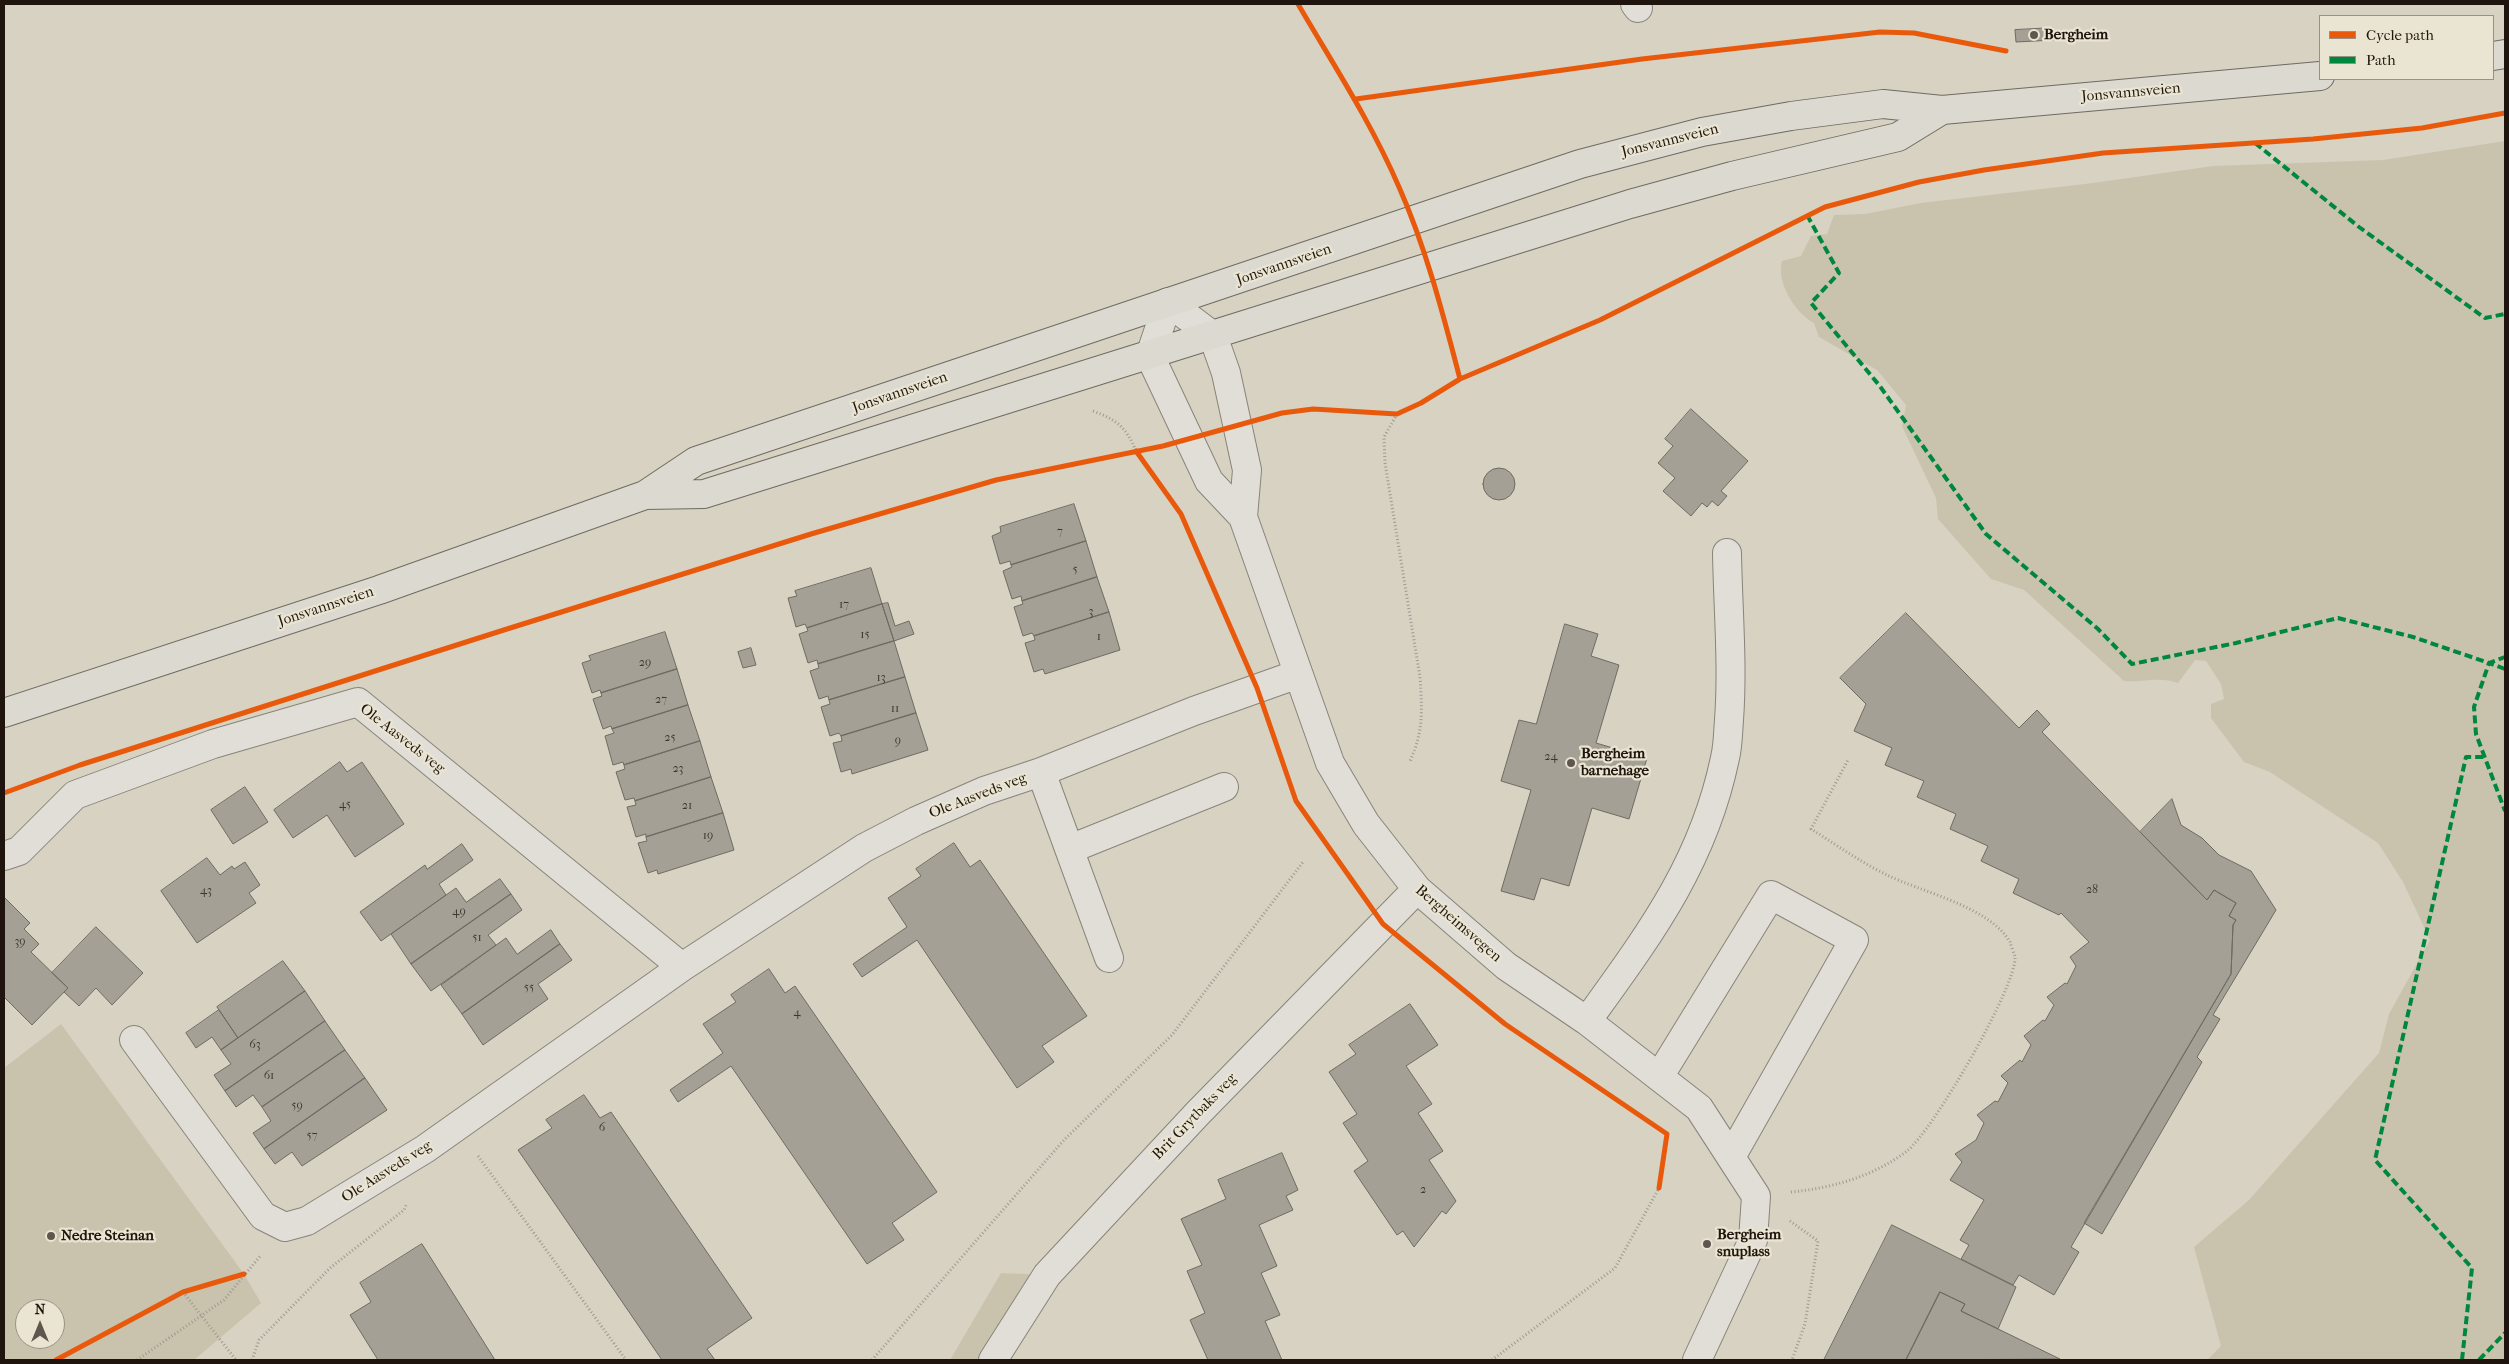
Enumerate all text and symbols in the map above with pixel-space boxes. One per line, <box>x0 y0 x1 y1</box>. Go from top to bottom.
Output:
legend <box>2319 15 2494 80</box>
place label: Bergheim <box>2044 26 2108 44</box>
text: Cycle path <box>2366 26 2434 44</box>
marker: Bergheim <box>2028 29 2040 41</box>
text: Path <box>2366 51 2396 69</box>
street label: Jonsvannsveien <box>2081 80 2181 106</box>
street label: Jonsvannsveien <box>1620 120 1720 162</box>
street label: Jonsvannsveien <box>1234 240 1334 290</box>
street label: Jonsvannsveien <box>850 368 950 418</box>
house number: 7 <box>1057 525 1063 539</box>
house number: 5 <box>1072 563 1078 577</box>
street label: Jonsvannsveien <box>276 583 376 631</box>
house number: 17 <box>839 598 849 612</box>
house number: 3 <box>1089 605 1093 619</box>
house number: 15 <box>860 628 870 642</box>
house number: 1 <box>1097 630 1101 644</box>
house number: 29 <box>639 656 651 670</box>
house number: 13 <box>876 671 886 685</box>
house number: 27 <box>655 693 667 707</box>
street label: Ole Aasveds veg <box>356 700 448 778</box>
house number: 11 <box>891 702 899 716</box>
house number: 25 <box>664 731 676 745</box>
house number: 9 <box>895 734 901 748</box>
place label: Bergheim barnehage <box>1581 745 1649 780</box>
house number: 24 <box>1544 750 1558 764</box>
marker: Bergheim barnehage <box>1565 757 1577 769</box>
house number: 23 <box>672 762 684 776</box>
street label: Ole Aasveds veg <box>927 769 1029 823</box>
house number: 45 <box>339 798 351 812</box>
house number: 21 <box>682 799 692 813</box>
house number: 19 <box>703 829 713 843</box>
street label: Bergheimsvegen <box>1411 882 1505 966</box>
house number: 28 <box>2086 883 2098 897</box>
house number: 43 <box>200 884 212 898</box>
house number: 49 <box>452 905 466 919</box>
house number: 51 <box>472 931 482 945</box>
house number: 39 <box>14 935 26 949</box>
house number: 55 <box>524 981 534 995</box>
house number: 4 <box>793 1006 801 1020</box>
house number: 63 <box>249 1038 261 1052</box>
house number: 61 <box>264 1069 274 1083</box>
street label: Brit Grytbaks veg <box>1149 1070 1241 1164</box>
house number: 59 <box>291 1099 303 1113</box>
house number: 6 <box>599 1121 605 1135</box>
house number: 57 <box>307 1129 317 1143</box>
street label: Ole Aasveds veg <box>339 1137 435 1207</box>
house number: 2 <box>1420 1183 1426 1197</box>
place label: Bergheim snuplass <box>1717 1226 1781 1261</box>
place label: Nedre Steinan <box>61 1227 154 1245</box>
marker: Nedre Steinan <box>45 1230 57 1242</box>
marker: Bergheim snuplass <box>1701 1238 1713 1250</box>
north arrow <box>15 1299 65 1349</box>
text: N <box>35 1301 45 1318</box>

